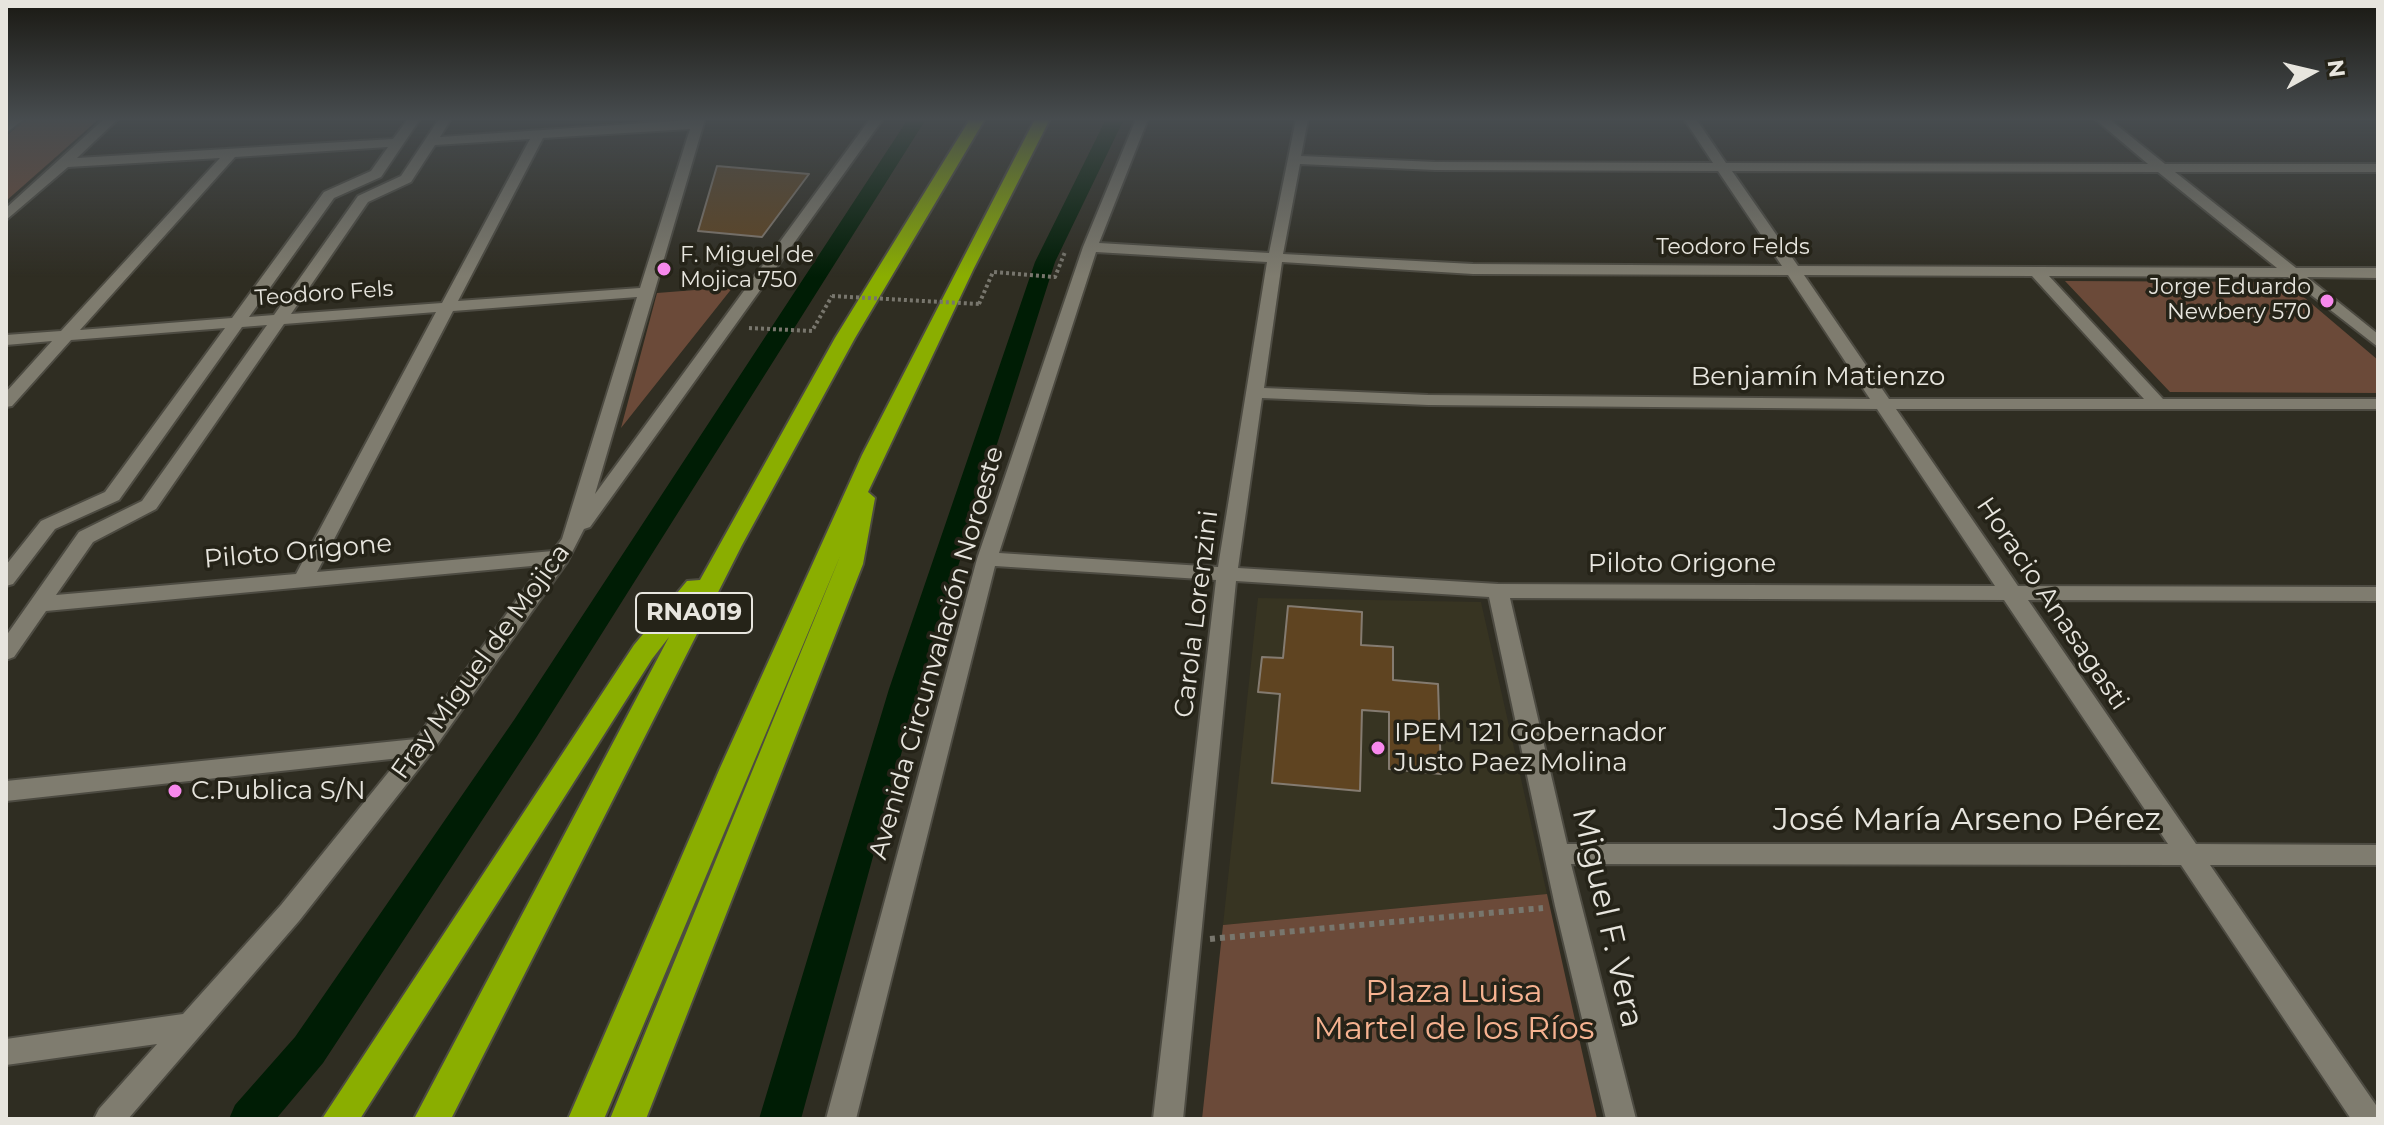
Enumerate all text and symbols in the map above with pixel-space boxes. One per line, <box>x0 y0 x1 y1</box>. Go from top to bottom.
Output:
north arrow <box>2272 32 2352 112</box>
text: N <box>2322 58 2351 79</box>
street label: Teodoro Felds <box>1656 235 1810 261</box>
place label: F. Miguel de Mojica 750 <box>680 243 814 294</box>
marker: F. Miguel de Mojica 750 <box>655 260 673 278</box>
place label: Jorge Eduardo Newbery 570 <box>2149 275 2311 326</box>
street label: Teodoro Fels <box>254 276 394 312</box>
marker: Jorge Eduardo Newbery 570 <box>2318 292 2336 310</box>
street label: Benjamín Matienzo <box>1691 361 1945 393</box>
street label: Avenida Circunvalación Noroeste <box>863 443 1011 863</box>
street label: Horacio Anasagasti <box>1969 492 2135 716</box>
street label: Carola Lorenzini <box>1169 508 1225 720</box>
street label: Piloto Origone <box>203 528 393 576</box>
street label: Fray Miguel de Mojica <box>385 538 577 786</box>
street label: Piloto Origone <box>1588 548 1776 580</box>
road number: RNA019 <box>636 593 752 633</box>
place label: IPEM 121 Gobernador Justo Paez Molina <box>1394 717 1667 778</box>
marker: IPEM 121 Gobernador Justo Paez Molina <box>1369 739 1387 757</box>
place label: C.Publica S/N <box>191 775 366 807</box>
marker: C.Publica S/N <box>166 782 184 800</box>
street label: José María Arseno Pérez <box>1773 802 2161 840</box>
street label: Miguel F. Vera <box>1563 804 1651 1032</box>
park label: Plaza Luisa Martel de los Ríos <box>1314 974 1594 1049</box>

